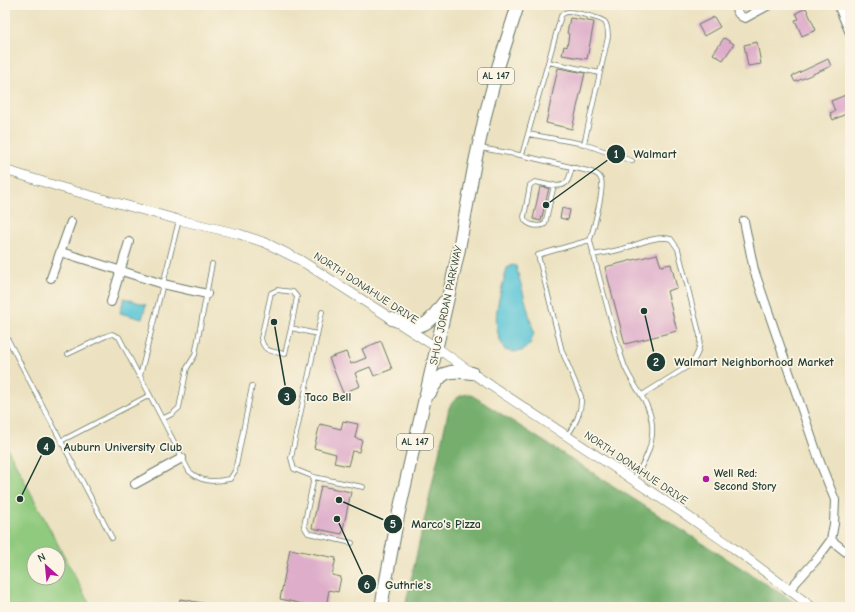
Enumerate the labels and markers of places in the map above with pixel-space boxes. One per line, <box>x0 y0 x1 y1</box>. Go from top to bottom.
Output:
callout: Walmart <box>606 142 685 166</box>
callout: Walmart Neighborhood Market <box>646 350 842 374</box>
callout: Taco Bell <box>277 384 359 408</box>
callout: Auburn University Club <box>36 434 190 458</box>
place label: Well Red: Second Story <box>714 467 776 493</box>
marker: Well Red: Second Story <box>701 474 711 484</box>
callout: Marco's Pizza <box>383 512 489 536</box>
callout: Guthrie's <box>357 572 439 596</box>

